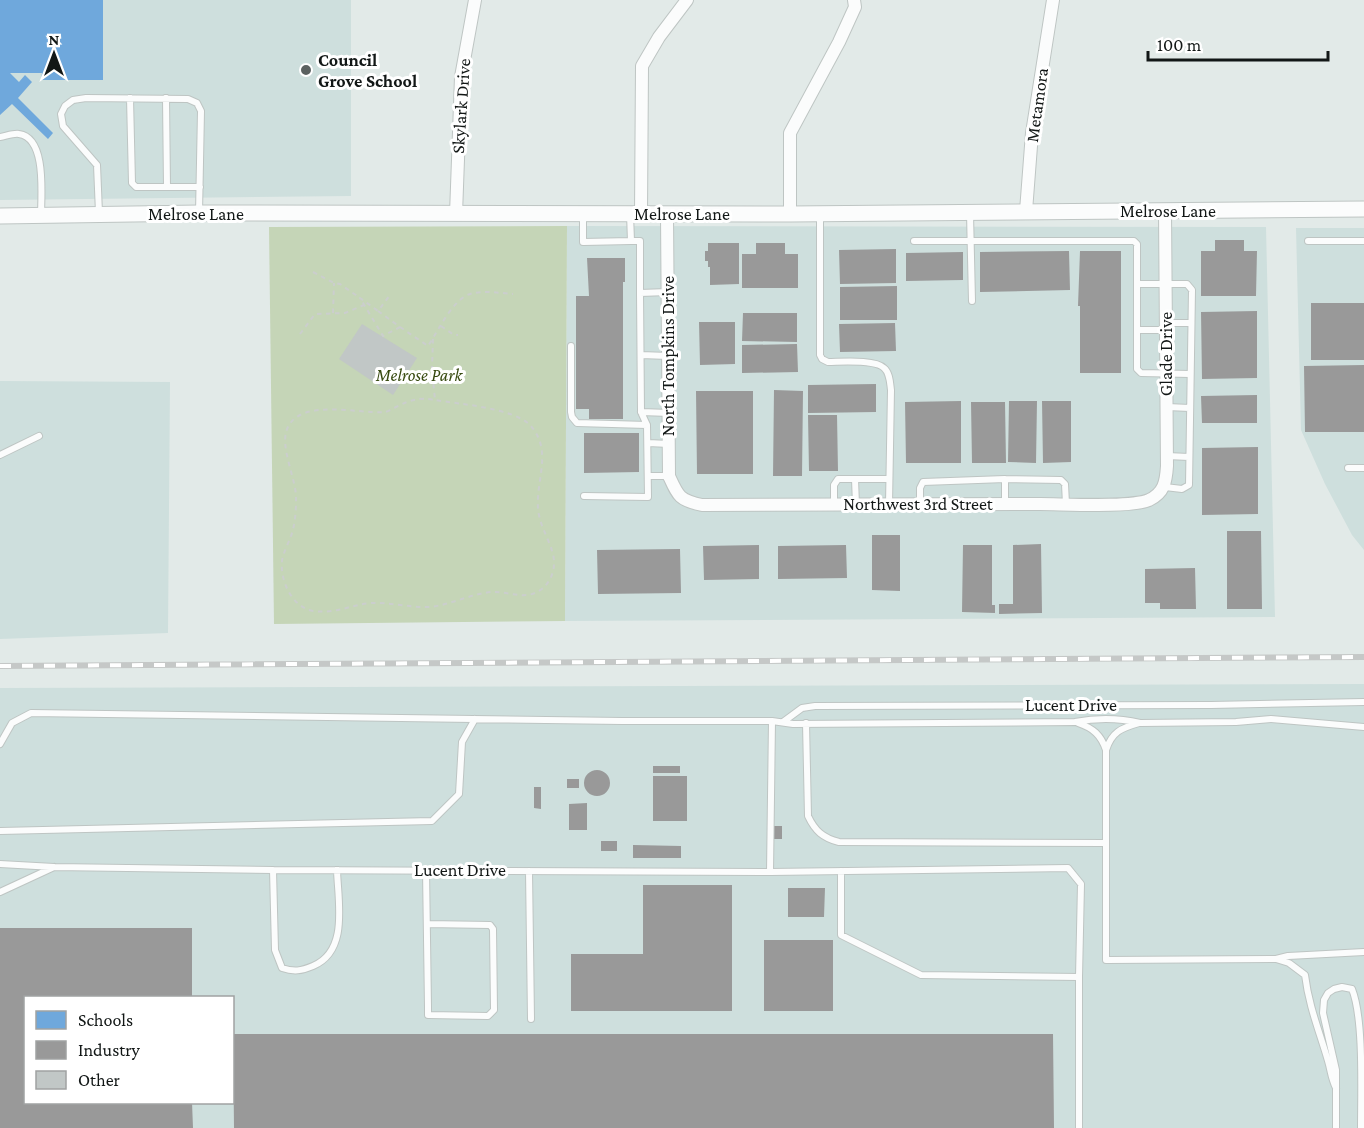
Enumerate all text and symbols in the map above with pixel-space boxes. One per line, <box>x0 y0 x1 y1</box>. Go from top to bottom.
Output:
north arrow <box>24 24 84 84</box>
scale bar <box>1148 24 1328 62</box>
text: N <box>49 31 60 48</box>
text: 100 m <box>1157 35 1202 55</box>
place label: Council Grove School <box>318 50 417 91</box>
street label: Skylark Drive <box>448 58 474 154</box>
marker: Council Grove School <box>299 63 313 77</box>
street label: Metamora <box>1022 67 1052 143</box>
street label: Melrose Lane <box>1120 201 1216 221</box>
street label: Melrose Lane <box>148 204 244 224</box>
street label: Melrose Lane <box>634 204 730 224</box>
street label: North Tompkins Drive <box>658 276 678 436</box>
street label: Glade Drive <box>1156 312 1176 396</box>
park label: Melrose Park <box>375 365 464 385</box>
street label: Northwest 3rd Street <box>843 494 994 514</box>
street label: Lucent Drive <box>1025 695 1117 715</box>
street label: Lucent Drive <box>414 860 506 880</box>
legend <box>24 996 234 1104</box>
text: Schools <box>78 1010 133 1030</box>
text: Industry <box>78 1040 141 1060</box>
text: Other <box>78 1070 121 1090</box>

